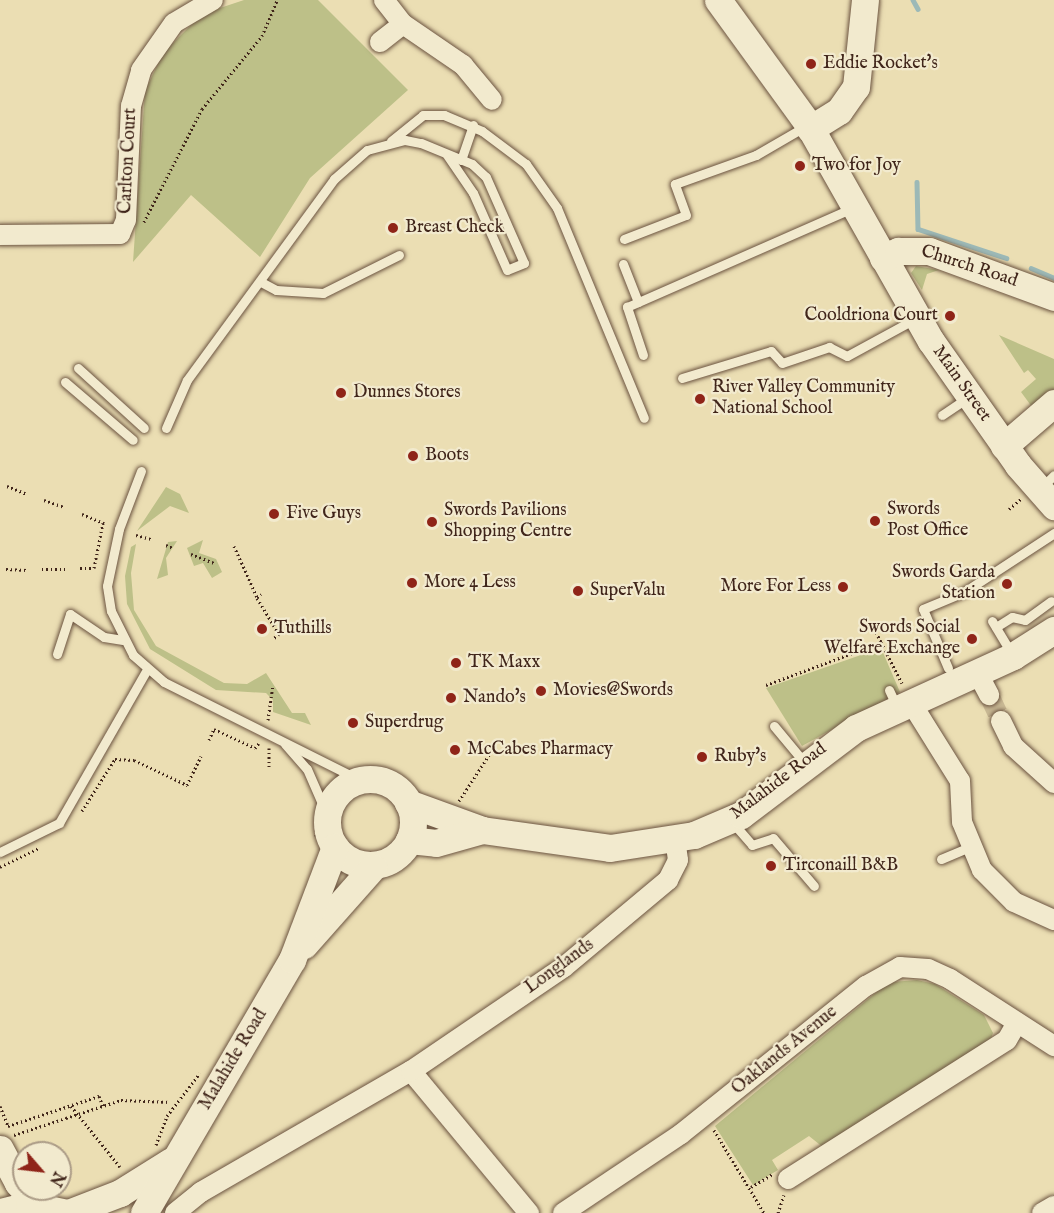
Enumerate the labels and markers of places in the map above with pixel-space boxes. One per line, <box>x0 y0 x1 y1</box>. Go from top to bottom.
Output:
place label: Eddie Rocket's <box>823 53 938 75</box>
marker: Eddie Rocket's <box>804 57 818 71</box>
place label: Two for Joy <box>812 155 901 177</box>
marker: Two for Joy <box>793 159 807 173</box>
place label: Breast Check <box>405 217 504 239</box>
marker: Breast Check <box>386 221 400 235</box>
place label: Cooldriona Court <box>804 305 938 327</box>
marker: Cooldriona Court <box>943 309 957 323</box>
place label: River Valley Community National School <box>712 378 895 420</box>
place label: Dunnes Stores <box>353 382 461 404</box>
marker: Dunnes Stores <box>334 386 348 400</box>
marker: River Valley Community National School <box>693 392 707 406</box>
place label: Boots <box>425 445 469 467</box>
marker: Boots <box>406 449 420 463</box>
place label: Swords Post Office <box>887 500 968 542</box>
place label: Swords Pavilions Shopping Centre <box>444 501 572 544</box>
place label: Five Guys <box>286 503 361 525</box>
marker: Five Guys <box>267 507 281 521</box>
marker: Swords Post Office <box>868 514 882 528</box>
marker: Swords Pavilions Shopping Centre <box>425 515 439 529</box>
place label: Swords Garda Station <box>892 563 995 606</box>
place label: More 4 Less <box>424 572 516 594</box>
marker: More 4 Less <box>405 576 419 590</box>
place label: More For Less <box>720 576 831 598</box>
marker: Swords Garda Station <box>1000 577 1014 591</box>
place label: SuperValu <box>590 580 665 602</box>
marker: More For Less <box>836 580 850 594</box>
marker: SuperValu <box>571 584 585 598</box>
place label: Tuthills <box>274 618 332 640</box>
place label: Swords Social Welfare Exchange <box>824 618 960 660</box>
marker: Tuthills <box>255 622 269 636</box>
marker: Swords Social Welfare Exchange <box>965 632 979 646</box>
place label: TK Maxx <box>468 652 540 674</box>
marker: TK Maxx <box>449 656 463 670</box>
place label: Movies@Swords <box>553 680 673 702</box>
marker: Movies@Swords <box>534 684 548 698</box>
place label: Nando's <box>463 687 526 709</box>
marker: Nando's <box>444 691 458 705</box>
place label: Superdrug <box>365 712 443 734</box>
marker: Superdrug <box>346 716 360 730</box>
place label: McCabes Pharmacy <box>467 739 613 761</box>
marker: McCabes Pharmacy <box>448 743 462 757</box>
place label: Ruby's <box>714 746 766 768</box>
marker: Ruby's <box>695 750 709 764</box>
place label: Tirconaill B&B <box>783 855 898 877</box>
marker: Tirconaill B&B <box>764 859 778 873</box>

